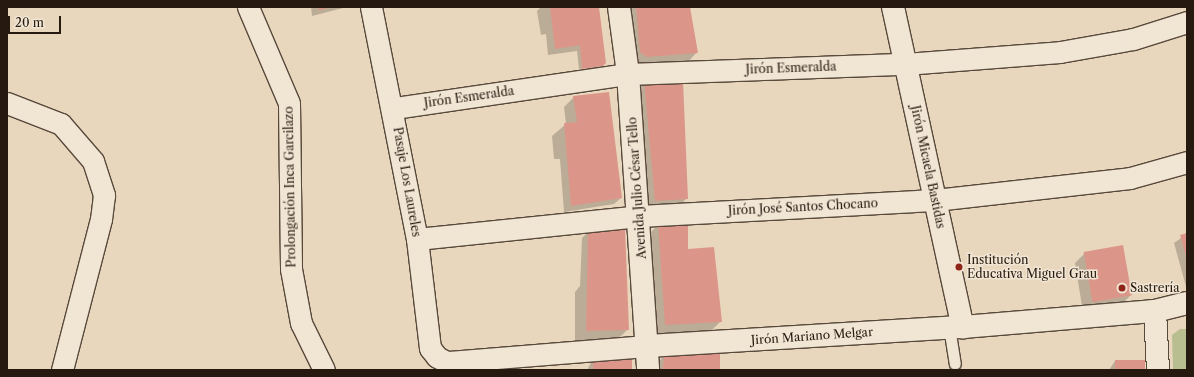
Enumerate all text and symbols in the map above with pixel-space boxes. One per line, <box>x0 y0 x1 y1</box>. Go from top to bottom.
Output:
scale bar <box>10 8 63 34</box>
text: 20 m <box>15 15 44 30</box>
street label: Jirón Esmeralda <box>745 59 837 77</box>
street label: Jirón Esmeralda <box>423 84 515 110</box>
street label: Jirón Micaela Bastidas <box>908 104 948 230</box>
street label: Prolongación Inca Garcilazo <box>281 106 299 268</box>
street label: Avenida Julio César Tello <box>625 116 649 260</box>
street label: Pasaje Los Laureles <box>390 126 424 238</box>
street label: Jirón José Santos Chocano <box>728 196 878 218</box>
place label: Institución Educativa Miguel Grau <box>967 253 1097 281</box>
marker: Institución Educativa Miguel Grau <box>954 262 964 272</box>
place label: Sastrería <box>1130 281 1180 295</box>
marker: Sastrería <box>1117 283 1127 293</box>
street label: Jirón Mariano Melgar <box>751 325 873 347</box>

